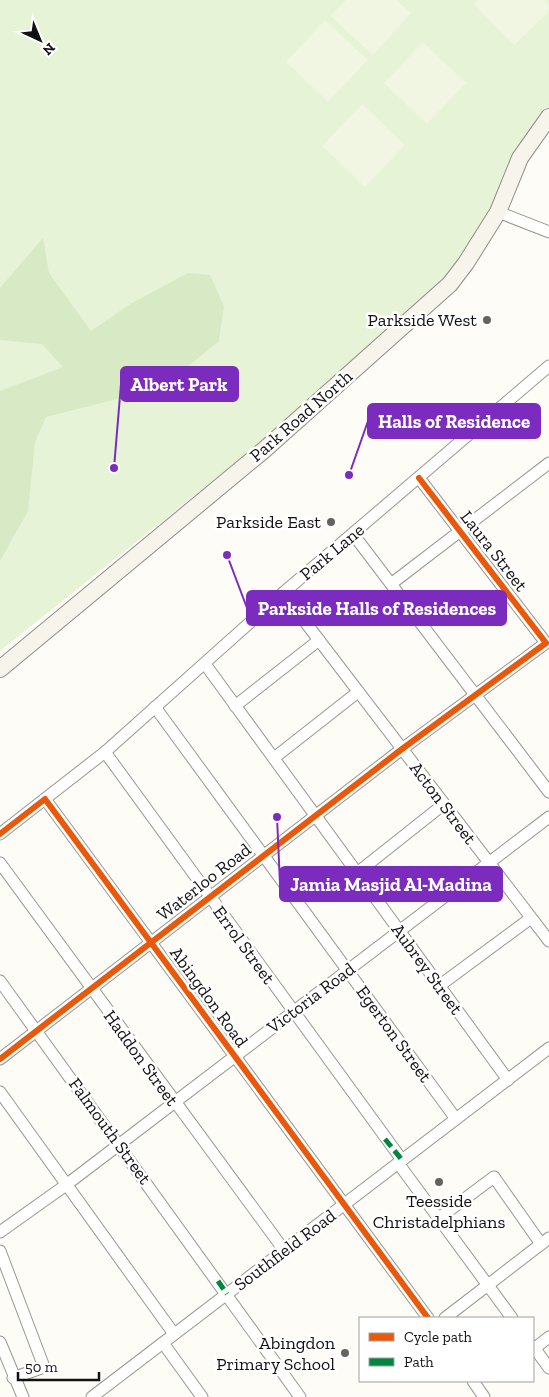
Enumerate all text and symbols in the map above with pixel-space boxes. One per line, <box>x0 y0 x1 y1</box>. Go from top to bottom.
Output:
north arrow <box>15 15 65 65</box>
text: N <box>39 39 58 59</box>
place label: Parkside West <box>368 309 477 331</box>
marker: Parkside West <box>481 314 493 326</box>
street label: Park Road North <box>245 365 357 467</box>
callout: Albert Park <box>121 367 238 401</box>
text: Albert Park <box>130 373 228 396</box>
callout: Halls of Residence <box>368 404 540 438</box>
text: Halls of Residence <box>378 410 530 433</box>
street label: Laura Street <box>456 506 533 596</box>
place label: Parkside East <box>216 511 321 533</box>
marker: Parkside East <box>325 516 337 528</box>
street label: Park Lane <box>295 519 369 585</box>
callout: Parkside Halls of Residences <box>247 591 506 625</box>
text: Parkside Halls of Residences <box>258 597 497 620</box>
street label: Acton Street <box>405 757 481 849</box>
street label: Waterloo Road <box>153 838 256 926</box>
callout: Jamia Masjid Al-Madina <box>280 867 502 901</box>
text: Jamia Masjid Al-Madina <box>290 873 492 896</box>
street label: Errol Street <box>208 902 280 989</box>
street label: Aubrey Street <box>387 919 468 1019</box>
street label: Abingdon Road <box>165 943 253 1052</box>
street label: Victoria Road <box>262 958 360 1039</box>
street label: Egerton Street <box>352 981 437 1087</box>
street label: Haddon Street <box>99 1006 183 1110</box>
street label: Falmouth Street <box>64 1073 156 1189</box>
marker: Teesside Christadelphians <box>433 1176 445 1188</box>
place label: Teesside Christadelphians <box>373 1190 505 1233</box>
street label: Southfield Road <box>230 1204 340 1295</box>
legend <box>359 1317 534 1382</box>
text: Cycle path <box>404 1328 473 1346</box>
place label: Abingdon Primary School <box>216 1332 336 1375</box>
marker: Abingdon Primary School <box>339 1347 351 1359</box>
scale bar <box>18 1350 99 1382</box>
text: Path <box>404 1353 434 1371</box>
text: 50 m <box>25 1358 58 1376</box>

